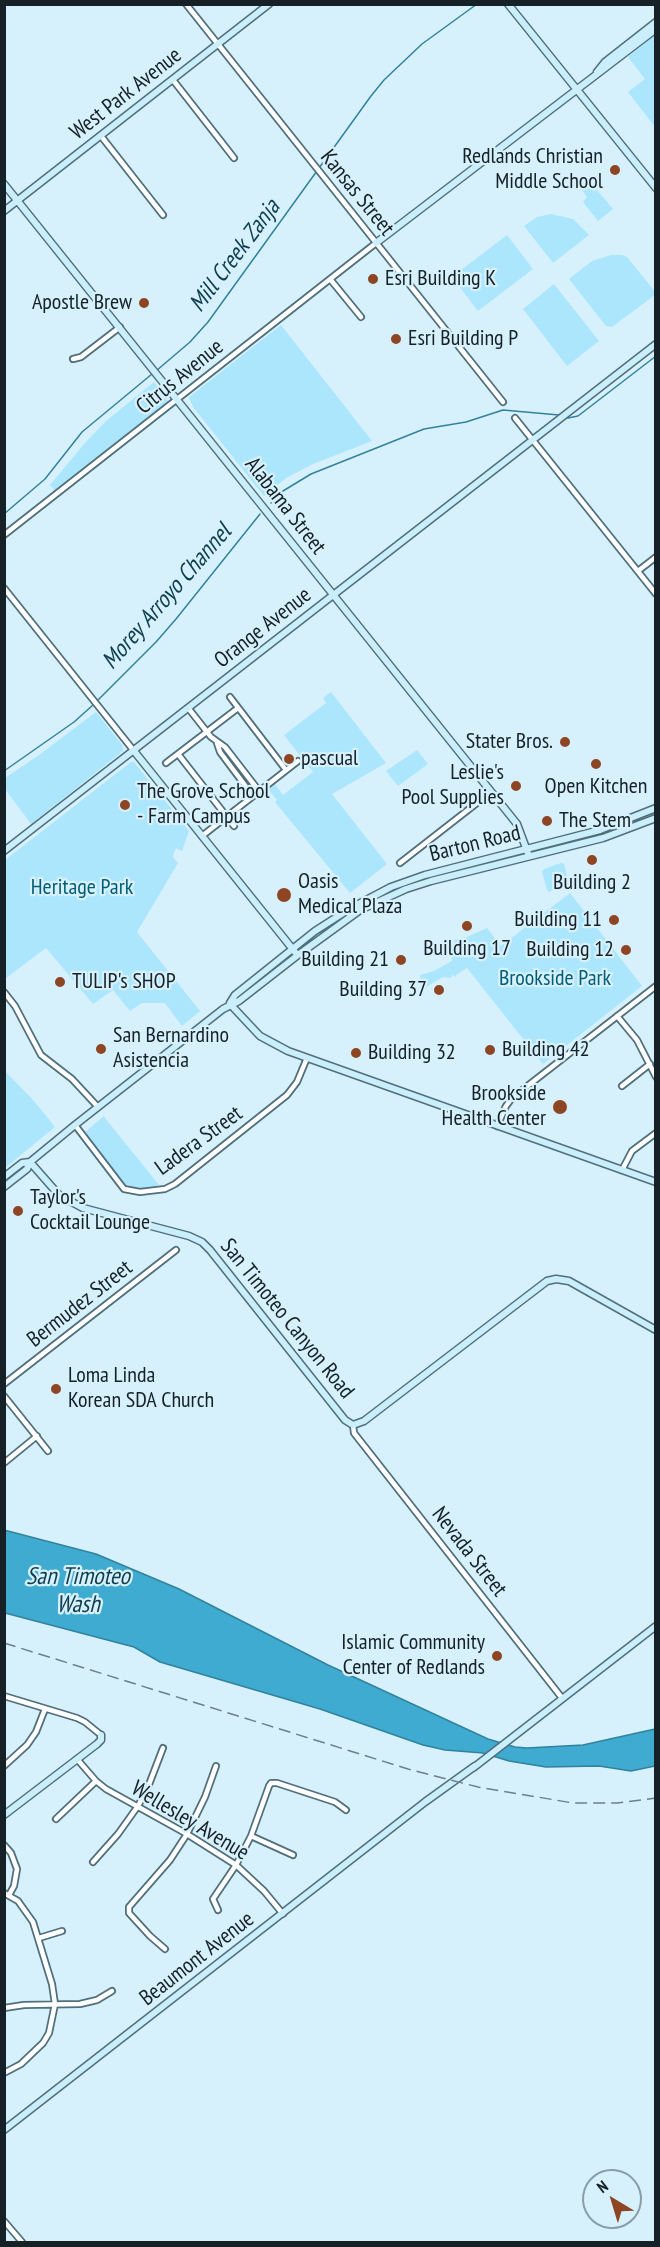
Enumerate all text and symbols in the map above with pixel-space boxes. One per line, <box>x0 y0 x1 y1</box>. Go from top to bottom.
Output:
street label: West Park Avenue <box>65 42 187 146</box>
place label: Redlands Christian Middle School <box>462 144 603 196</box>
street label: Kansas Street <box>314 145 400 241</box>
marker: Redlands Christian Middle School <box>608 163 622 177</box>
water label: Mill Creek Zanja <box>183 194 287 318</box>
place label: Esri Building K <box>385 266 496 292</box>
marker: Esri Building K <box>366 272 380 286</box>
place label: Apostle Brew <box>32 290 132 316</box>
marker: Apostle Brew <box>137 296 151 310</box>
place label: Esri Building P <box>408 326 518 352</box>
marker: Esri Building P <box>389 332 403 346</box>
street label: Citrus Avenue <box>131 334 229 420</box>
street label: Alabama Street <box>239 452 331 560</box>
water label: Morey Arroyo Channel <box>96 519 238 675</box>
street label: Orange Avenue <box>209 582 317 674</box>
place label: Stater Bros. <box>466 729 553 755</box>
marker: Stater Bros. <box>558 735 572 749</box>
place label: pascual <box>301 746 358 772</box>
marker: pascual <box>282 752 296 766</box>
marker: Open Kitchen <box>589 757 603 771</box>
place label: Leslie's Pool Supplies <box>401 760 504 812</box>
place label: Open Kitchen <box>545 774 647 800</box>
place label: The Grove School - Farm Campus <box>137 779 270 830</box>
marker: Leslie's Pool Supplies <box>509 779 523 793</box>
marker: The Grove School - Farm Campus <box>118 798 132 812</box>
place label: The Stem <box>559 808 631 834</box>
marker: The Stem <box>540 814 554 828</box>
street label: Barton Road <box>427 820 523 868</box>
marker: Building 2 <box>585 853 599 867</box>
place label: Oasis Medical Plaza <box>298 869 402 920</box>
place label: Building 2 <box>553 870 631 896</box>
park label: Heritage Park <box>31 875 133 901</box>
marker: Oasis Medical Plaza <box>275 886 293 904</box>
place label: Building 11 <box>514 907 602 933</box>
marker: Building 11 <box>607 913 621 927</box>
marker: Building 17 <box>460 919 474 933</box>
place label: Building 17 <box>423 936 511 962</box>
place label: Building 12 <box>526 937 614 963</box>
marker: Building 12 <box>619 943 633 957</box>
place label: Building 21 <box>301 947 389 973</box>
marker: Building 21 <box>394 953 408 967</box>
park label: Brookside Park <box>499 966 611 992</box>
place label: TULIP's SHOP <box>72 969 176 995</box>
marker: TULIP's SHOP <box>53 975 67 989</box>
place label: Building 37 <box>339 977 427 1003</box>
marker: Building 37 <box>432 983 446 997</box>
place label: San Bernardino Asistencia <box>113 1023 229 1074</box>
place label: Building 42 <box>502 1037 590 1063</box>
place label: Building 32 <box>368 1040 456 1066</box>
marker: San Bernardino Asistencia <box>94 1042 108 1056</box>
marker: Building 42 <box>483 1043 497 1057</box>
marker: Building 32 <box>349 1046 363 1060</box>
place label: Brookside Health Center <box>442 1081 546 1132</box>
marker: Brookside Health Center <box>551 1098 569 1116</box>
street label: Ladera Street <box>150 1101 248 1181</box>
place label: Taylor's Cocktail Lounge <box>30 1185 150 1236</box>
marker: Taylor's Cocktail Lounge <box>11 1204 25 1218</box>
street label: San Timoteo Canyon Road <box>215 1234 359 1404</box>
street label: Bermudez Street <box>22 1255 138 1353</box>
place label: Loma Linda Korean SDA Church <box>68 1363 214 1414</box>
marker: Loma Linda Korean SDA Church <box>49 1382 63 1396</box>
street label: Nevada Street <box>426 1502 512 1602</box>
water label: San Timoteo Wash <box>26 1563 130 1619</box>
place label: Islamic Community Center of Redlands <box>341 1630 485 1682</box>
marker: Islamic Community Center of Redlands <box>490 1649 504 1663</box>
street label: Wellesley Avenue <box>127 1776 253 1866</box>
street label: Beaumont Avenue <box>135 1906 259 2012</box>
north arrow <box>582 2169 642 2229</box>
text: N <box>593 2176 612 2197</box>

